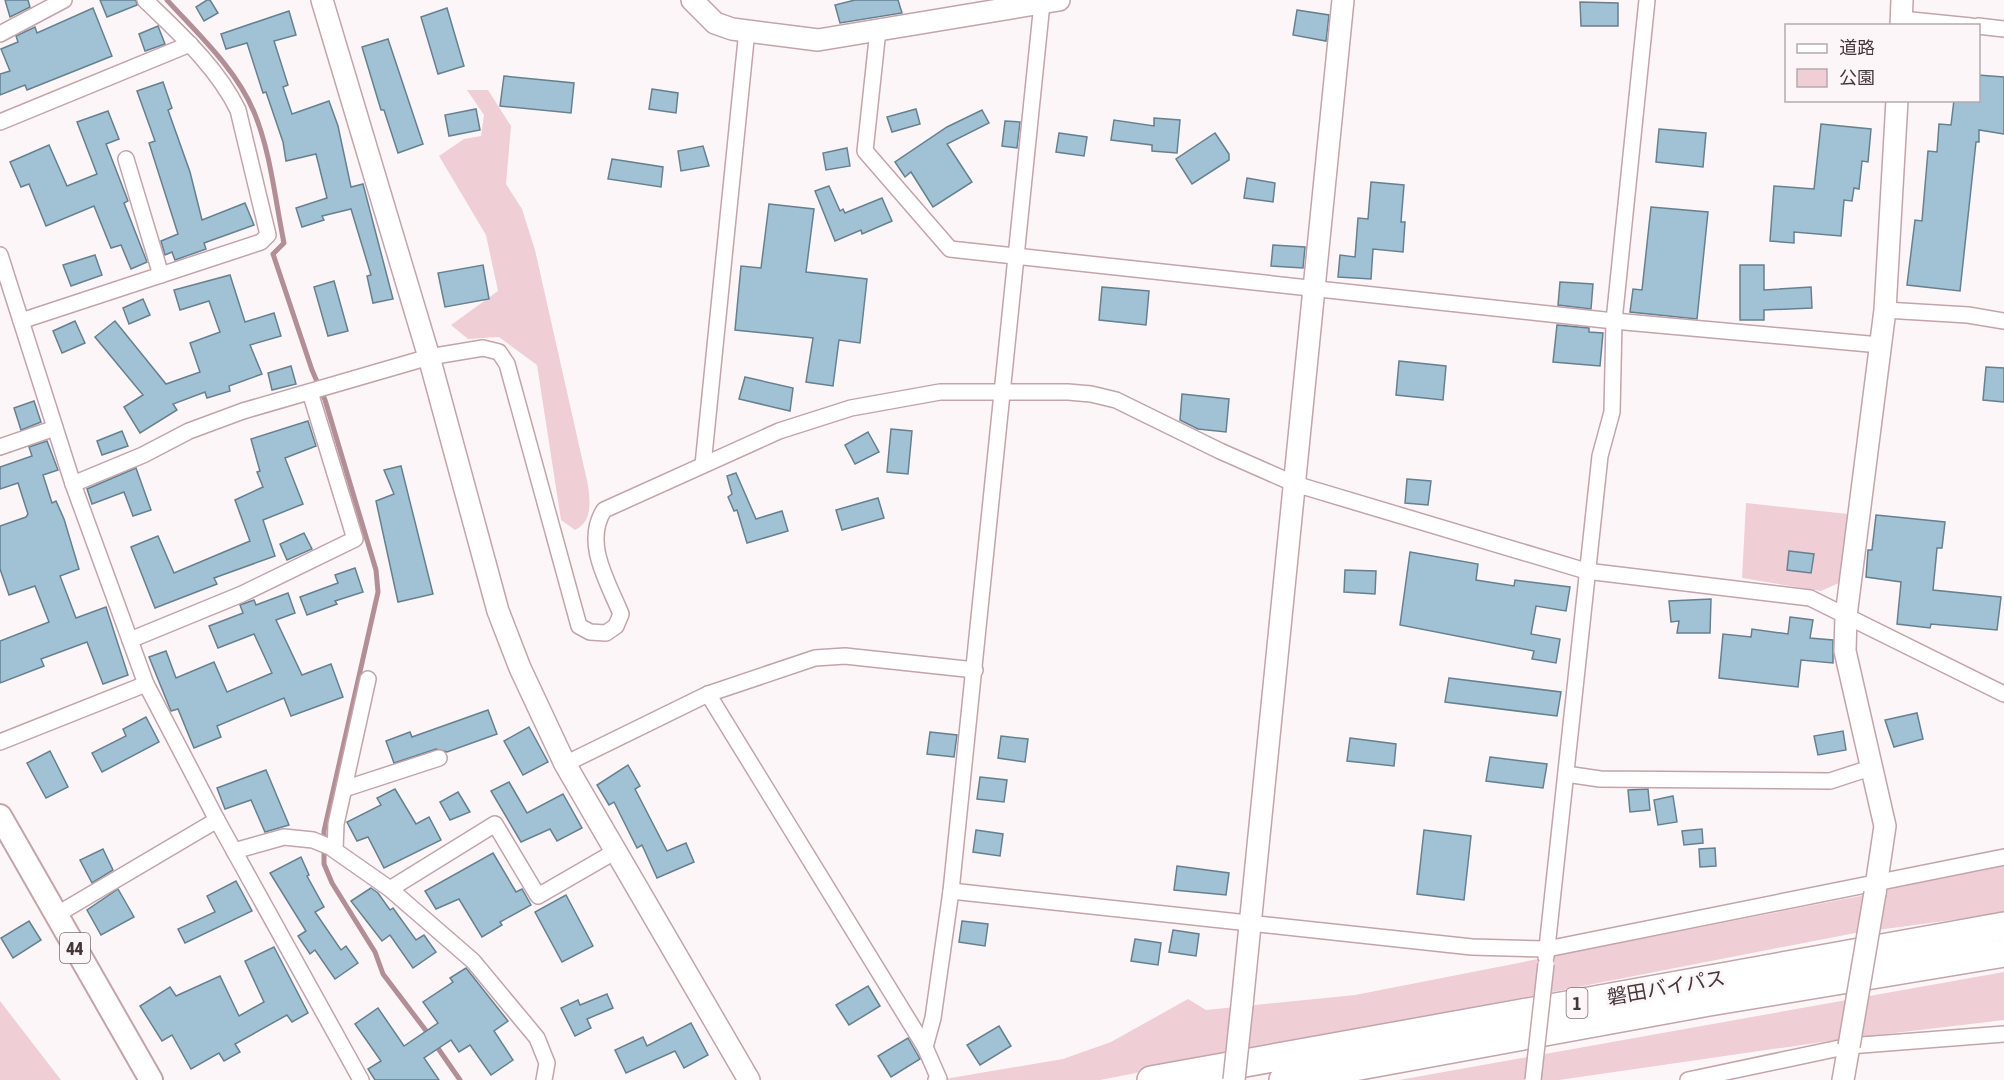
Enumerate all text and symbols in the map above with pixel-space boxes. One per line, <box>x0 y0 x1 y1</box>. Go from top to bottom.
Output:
legend <box>1785 24 1980 102</box>
text: 道路 <box>1839 37 1875 58</box>
text: 公園 <box>1839 67 1875 88</box>
road number: 44 <box>60 933 90 963</box>
street label: 磐田バイパス <box>1605 965 1727 1009</box>
road number: 1 <box>1566 988 1588 1018</box>

